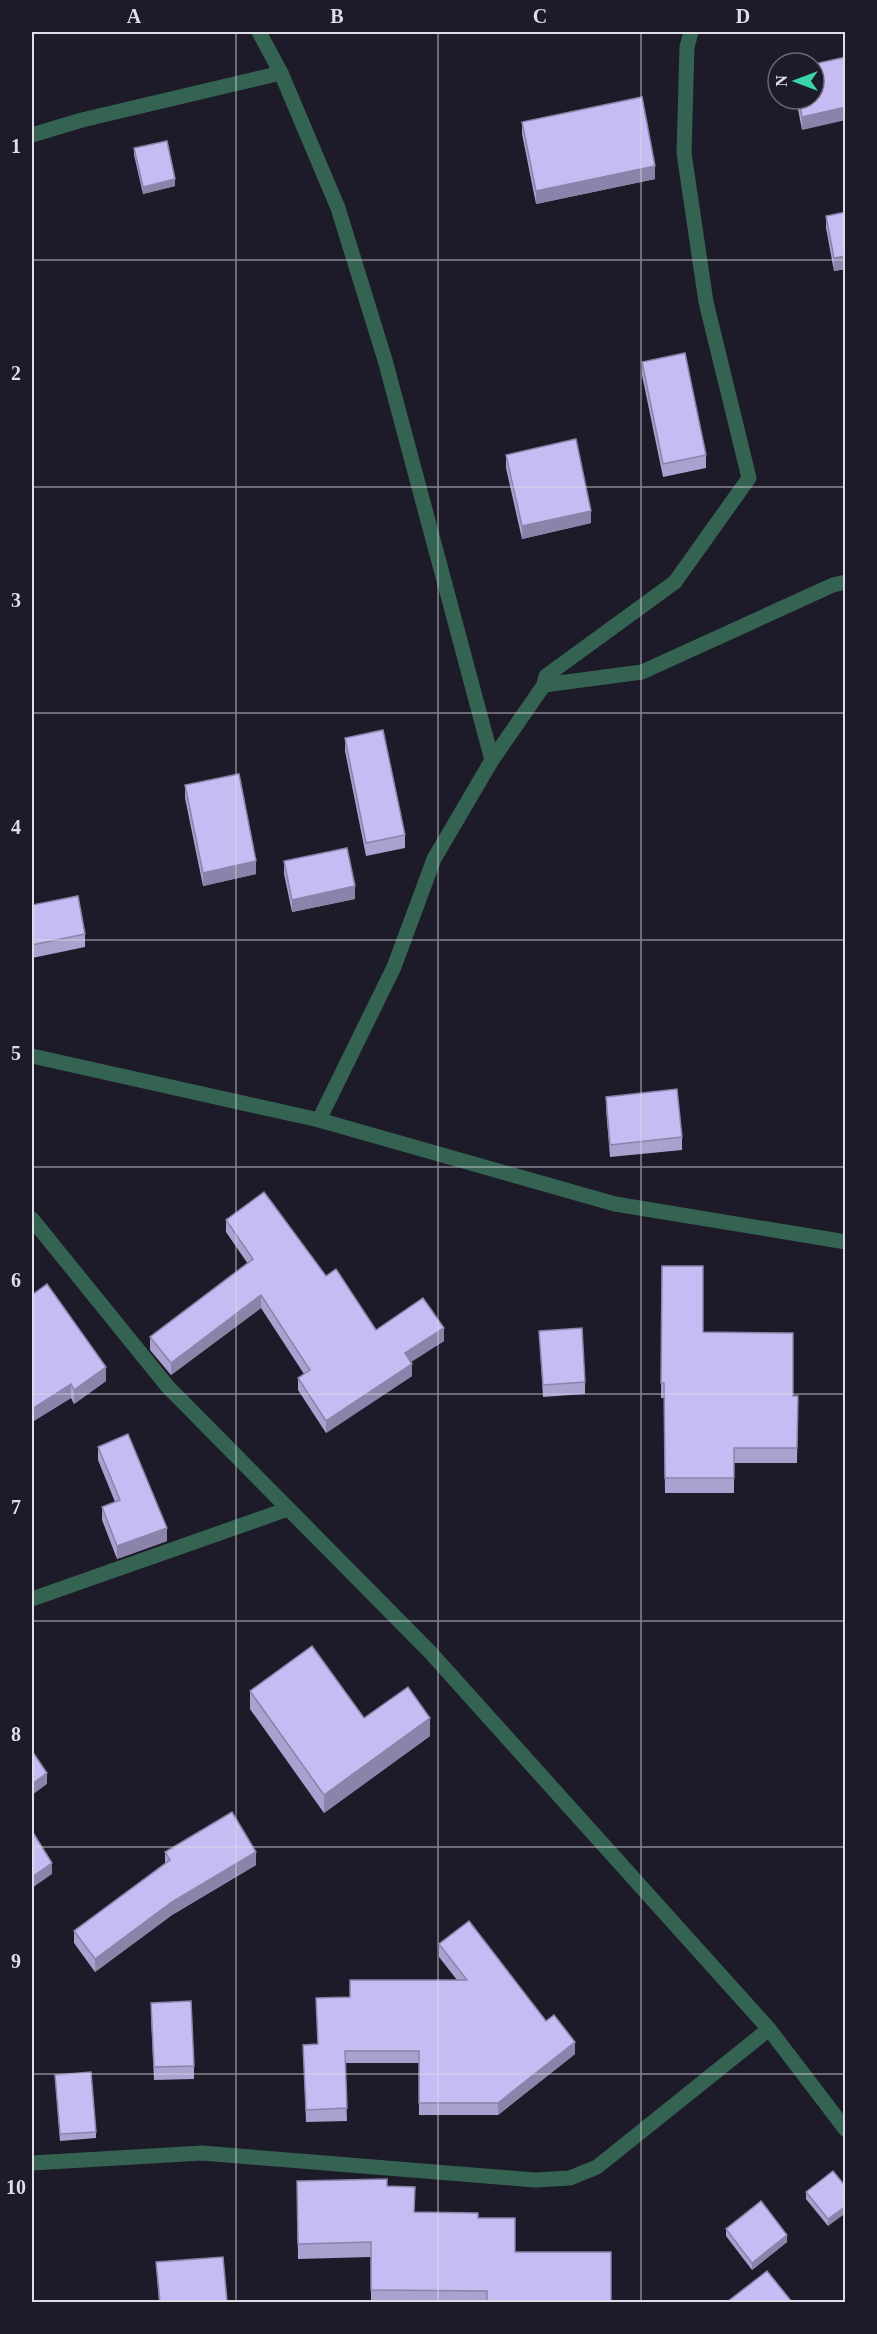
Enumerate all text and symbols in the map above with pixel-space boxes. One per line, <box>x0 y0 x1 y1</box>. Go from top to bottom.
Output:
text: A <box>127 5 142 27</box>
text: B <box>330 5 344 27</box>
text: C <box>533 5 547 27</box>
text: D <box>736 5 750 27</box>
north arrow <box>766 51 826 111</box>
text: N <box>773 75 790 87</box>
text: 1 <box>11 135 21 157</box>
text: 2 <box>11 362 21 384</box>
text: 3 <box>11 589 21 611</box>
text: 4 <box>11 816 21 838</box>
text: 5 <box>11 1042 21 1064</box>
text: 6 <box>11 1269 21 1291</box>
text: 7 <box>11 1496 21 1518</box>
text: 8 <box>11 1723 21 1745</box>
text: 9 <box>11 1950 21 1972</box>
text: 10 <box>6 2176 26 2198</box>

